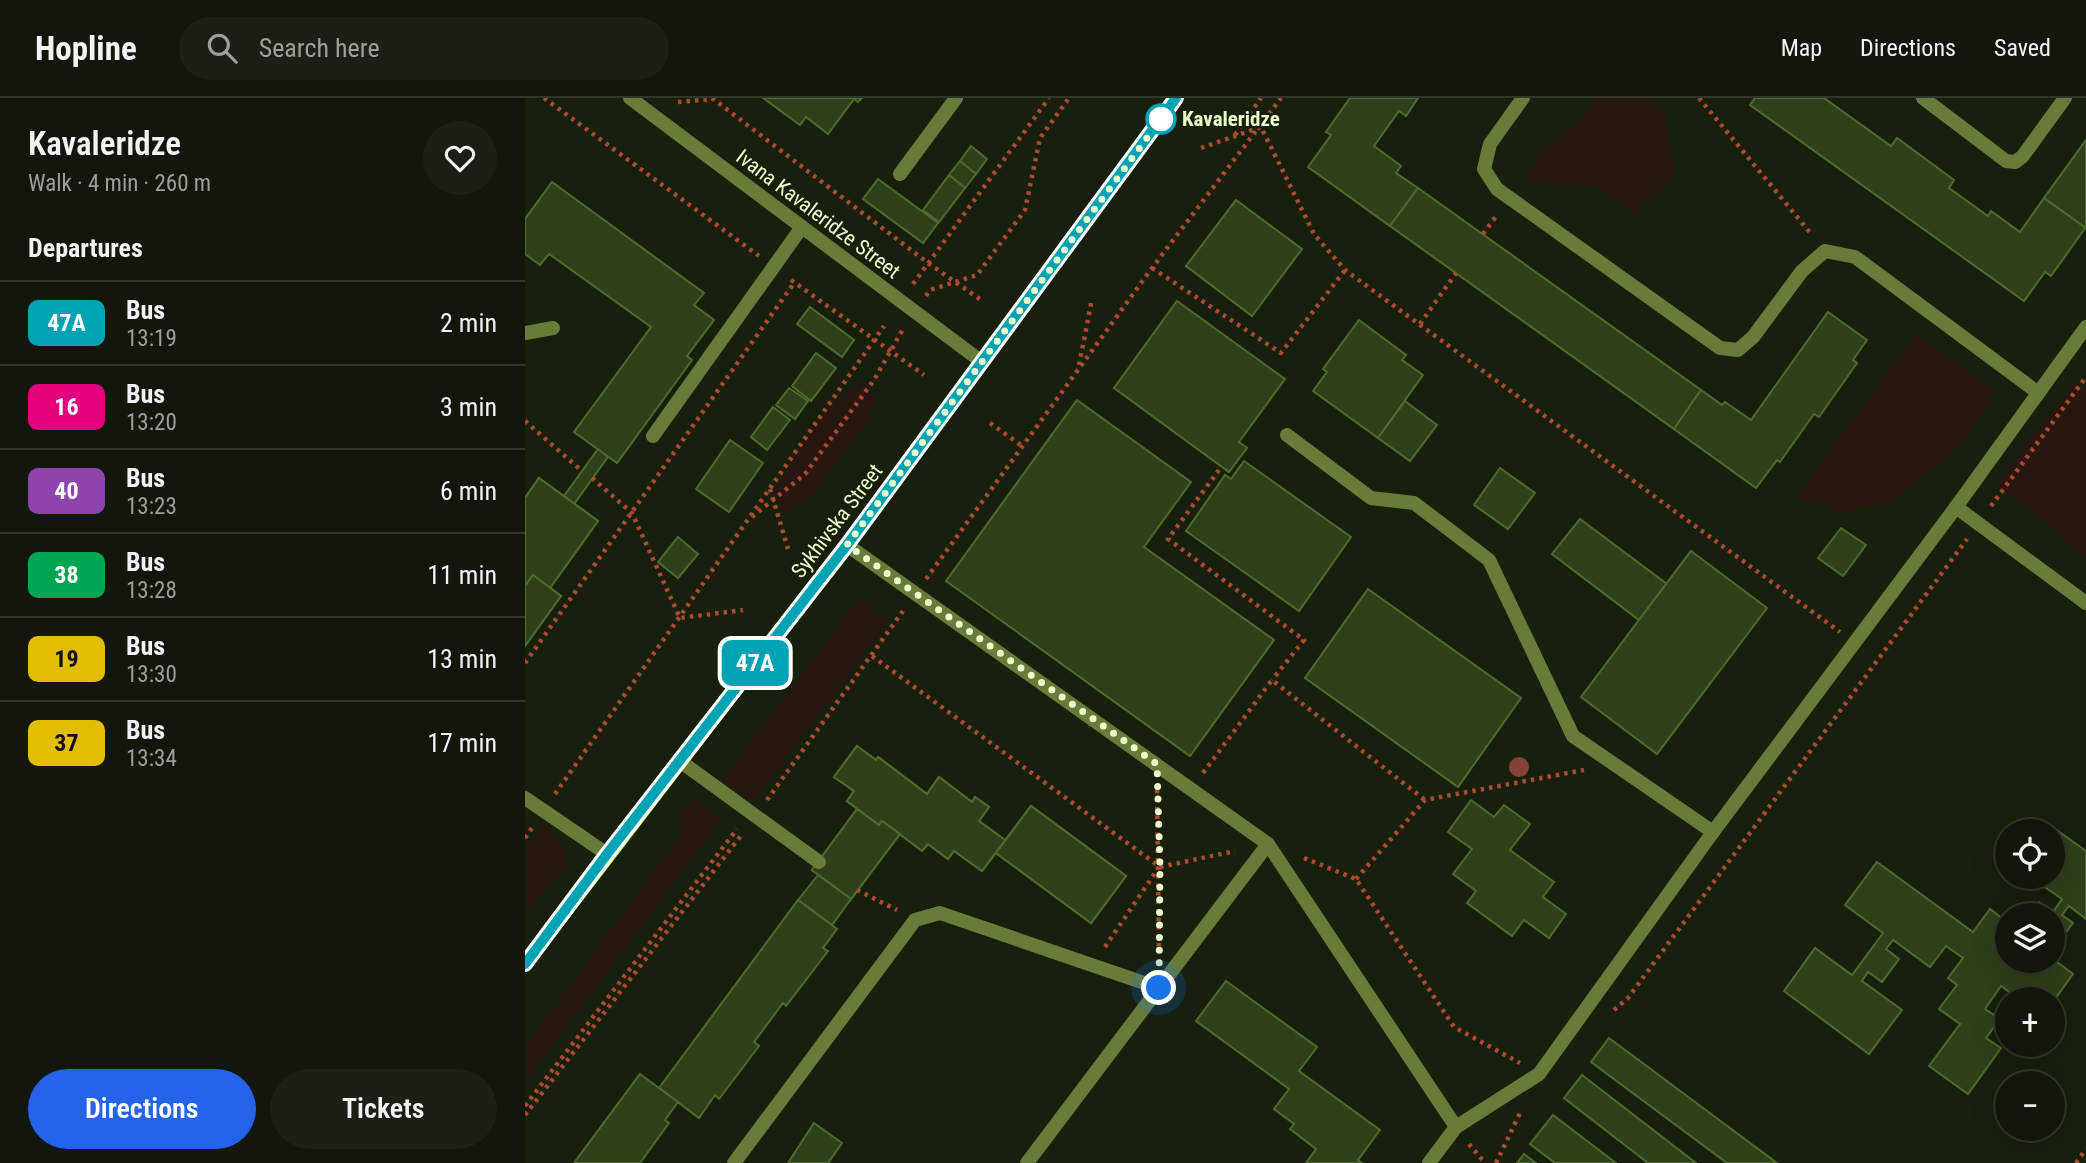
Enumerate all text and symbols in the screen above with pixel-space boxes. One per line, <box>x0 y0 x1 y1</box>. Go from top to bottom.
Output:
search box <box>179 17 669 80</box>
text: Hopline <box>35 29 137 68</box>
icon: search <box>203 29 241 67</box>
text: Search here <box>259 33 380 63</box>
text: Map <box>1781 34 1822 62</box>
text: Directions <box>1860 34 1956 62</box>
text: Saved <box>1994 34 2051 62</box>
marker: Kavaleridze <box>1146 104 1176 134</box>
place label: Kavaleridze <box>1182 107 1280 131</box>
button: heart <box>423 121 497 195</box>
text: Kavaleridze <box>28 124 181 163</box>
street label: Ivana Kavaleridze Street <box>731 145 905 283</box>
text: Walk · 4 min · 260 m <box>28 170 211 197</box>
text: Departures <box>28 233 143 263</box>
text: Bus <box>126 295 165 325</box>
text: 2 min <box>440 308 497 338</box>
text: 47А <box>47 309 86 337</box>
text: 13:19 <box>126 325 177 352</box>
text: Bus <box>126 379 165 409</box>
text: 3 min <box>440 392 497 422</box>
text: 16 <box>54 393 79 421</box>
text: 13:20 <box>126 409 177 436</box>
street label: Sykhivska Street <box>786 459 888 583</box>
text: Bus <box>126 463 165 493</box>
text: 6 min <box>440 476 497 506</box>
text: 40 <box>54 477 79 505</box>
text: 13:23 <box>126 493 177 520</box>
text: Bus <box>126 547 165 577</box>
text: 11 min <box>427 560 497 590</box>
text: 38 <box>54 561 79 589</box>
text: 13:28 <box>126 577 177 604</box>
text: Bus <box>126 631 165 661</box>
line badge: 47А <box>715 640 795 686</box>
text: 13 min <box>427 644 497 674</box>
text: 19 <box>54 645 79 673</box>
text: 47А <box>736 649 774 677</box>
text: 13:30 <box>126 661 177 688</box>
text: Bus <box>126 715 165 745</box>
text: 17 min <box>427 728 497 758</box>
text: 37 <box>54 729 79 757</box>
text: 13:34 <box>126 745 177 772</box>
map controls <box>1995 819 2065 1141</box>
button: locate <box>1995 819 2065 889</box>
button: layers <box>1995 903 2065 973</box>
your location <box>1141 970 1176 1005</box>
button: + <box>1995 987 2065 1057</box>
button: Directions <box>28 1069 256 1149</box>
button: Tickets <box>270 1069 497 1149</box>
button: − <box>1995 1071 2065 1141</box>

